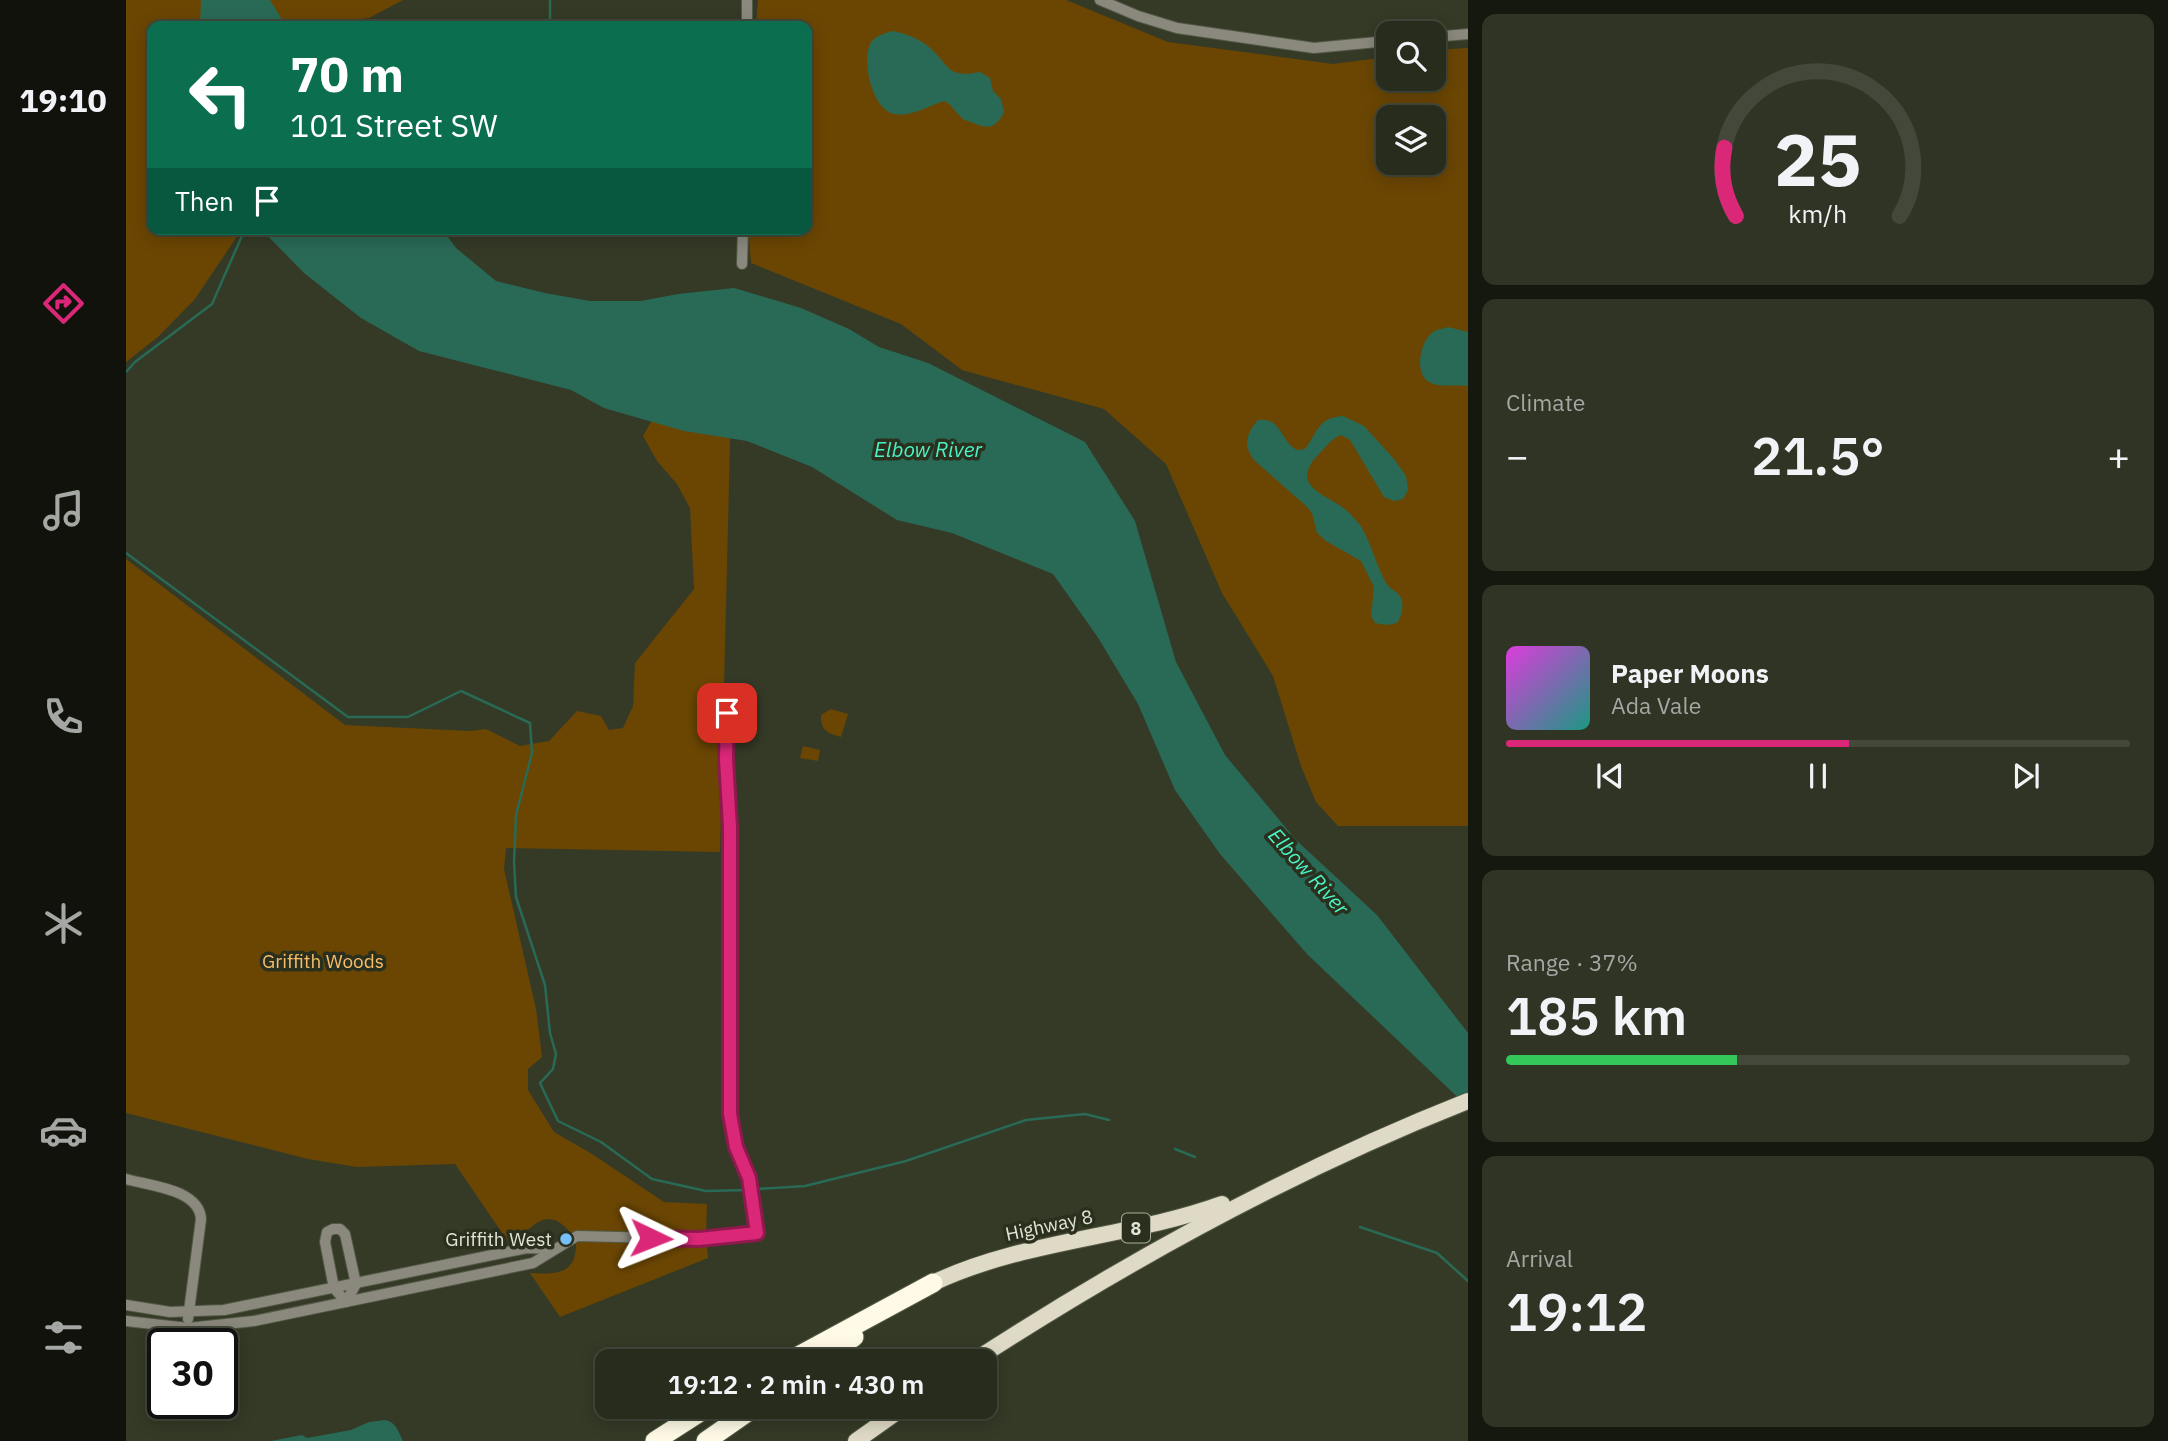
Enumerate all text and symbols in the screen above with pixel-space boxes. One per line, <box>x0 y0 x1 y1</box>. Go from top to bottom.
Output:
map controls <box>1376 21 1446 175</box>
button: search <box>1376 21 1446 91</box>
text: 70 m <box>290 42 404 105</box>
icon: left <box>175 49 266 140</box>
text: 19:10 <box>19 79 107 121</box>
text: 101 Street SW <box>290 104 498 146</box>
button: layers <box>1376 105 1446 175</box>
text: 25 <box>1774 111 1862 206</box>
icon: arrive <box>248 182 286 220</box>
text: Then <box>175 184 234 218</box>
text: km/h <box>1789 197 1847 230</box>
icon: directions <box>39 279 88 328</box>
text: Climate <box>1506 387 1585 417</box>
text: 21.5° <box>1751 422 1885 489</box>
text: − <box>1506 431 1529 480</box>
text: + <box>2107 431 2130 480</box>
water label: Elbow River <box>874 435 983 463</box>
icon: music <box>39 486 88 535</box>
text: Paper Moons <box>1611 656 1769 690</box>
pin <box>697 683 757 743</box>
text: Ada Vale <box>1611 690 1701 720</box>
icon: phone <box>39 692 88 741</box>
icon: arrive <box>708 694 746 732</box>
icon: previous <box>1591 757 1629 795</box>
icon: pause <box>1799 757 1837 795</box>
icon: next <box>2007 757 2045 795</box>
water label: Elbow River <box>1262 821 1356 922</box>
icon: climate <box>39 899 88 948</box>
text: Range · 37% <box>1506 947 1638 977</box>
park label: Griffith Woods <box>262 949 384 973</box>
text: 185 km <box>1506 982 1687 1049</box>
icon: car <box>39 1106 88 1155</box>
position arrow <box>614 1201 688 1275</box>
street label: Highway 8 <box>1003 1204 1095 1246</box>
road number: 8 <box>1122 1213 1150 1242</box>
place label: Griffith West <box>445 1227 552 1251</box>
marker: Griffith West <box>558 1231 574 1247</box>
text: Arrival <box>1506 1243 1573 1273</box>
text: 19:12 <box>1506 1278 1647 1345</box>
icon: filters <box>39 1313 88 1362</box>
speed limit sign: 30 <box>147 1328 238 1419</box>
text: 19:12 · 2 min · 430 m <box>668 1367 924 1401</box>

